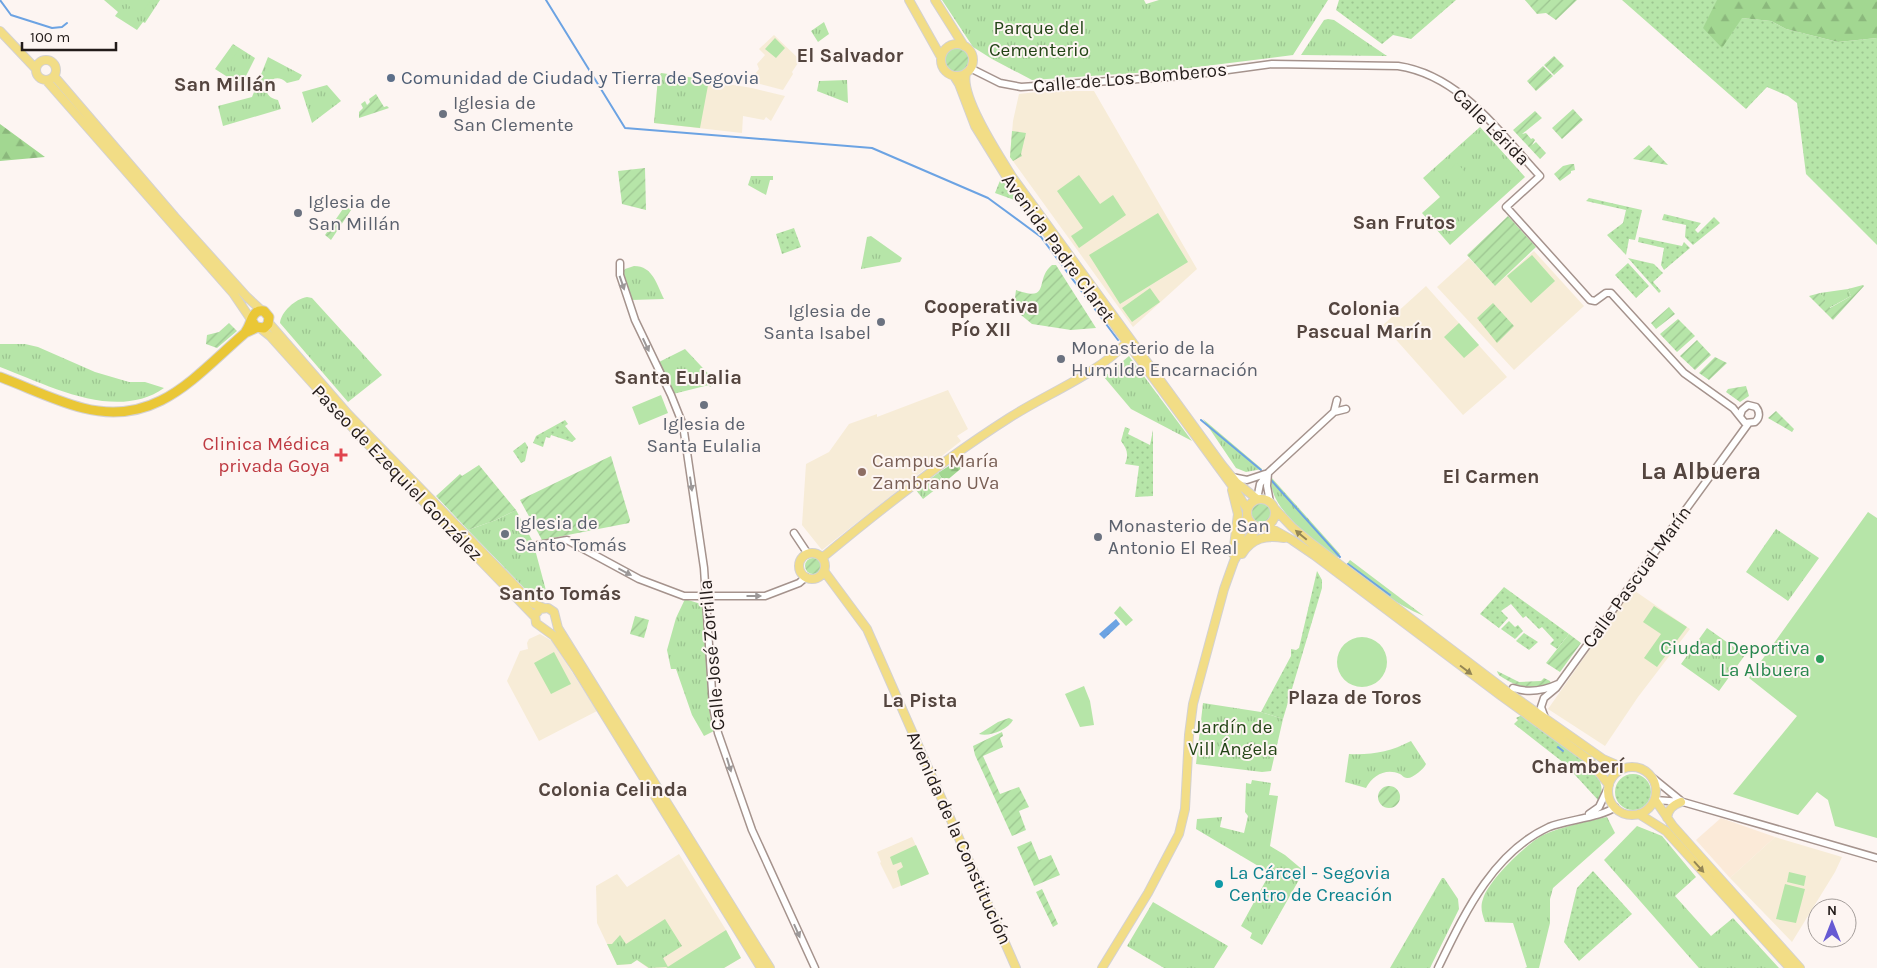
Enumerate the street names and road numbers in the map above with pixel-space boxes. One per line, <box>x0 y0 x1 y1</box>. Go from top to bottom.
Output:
street label: Calle de Los Bomberos <box>1032 59 1228 97</box>
street label: Calle Lérida <box>1448 84 1534 170</box>
street label: Avenida Padre Claret <box>997 170 1119 326</box>
street label: Paseo de Ezequiel González <box>307 380 487 566</box>
street label: Calle Pascual Marín <box>1578 502 1696 652</box>
street label: Calle José Zorrilla <box>694 579 730 731</box>
street label: Avenida de la Constitución <box>902 728 1016 948</box>

